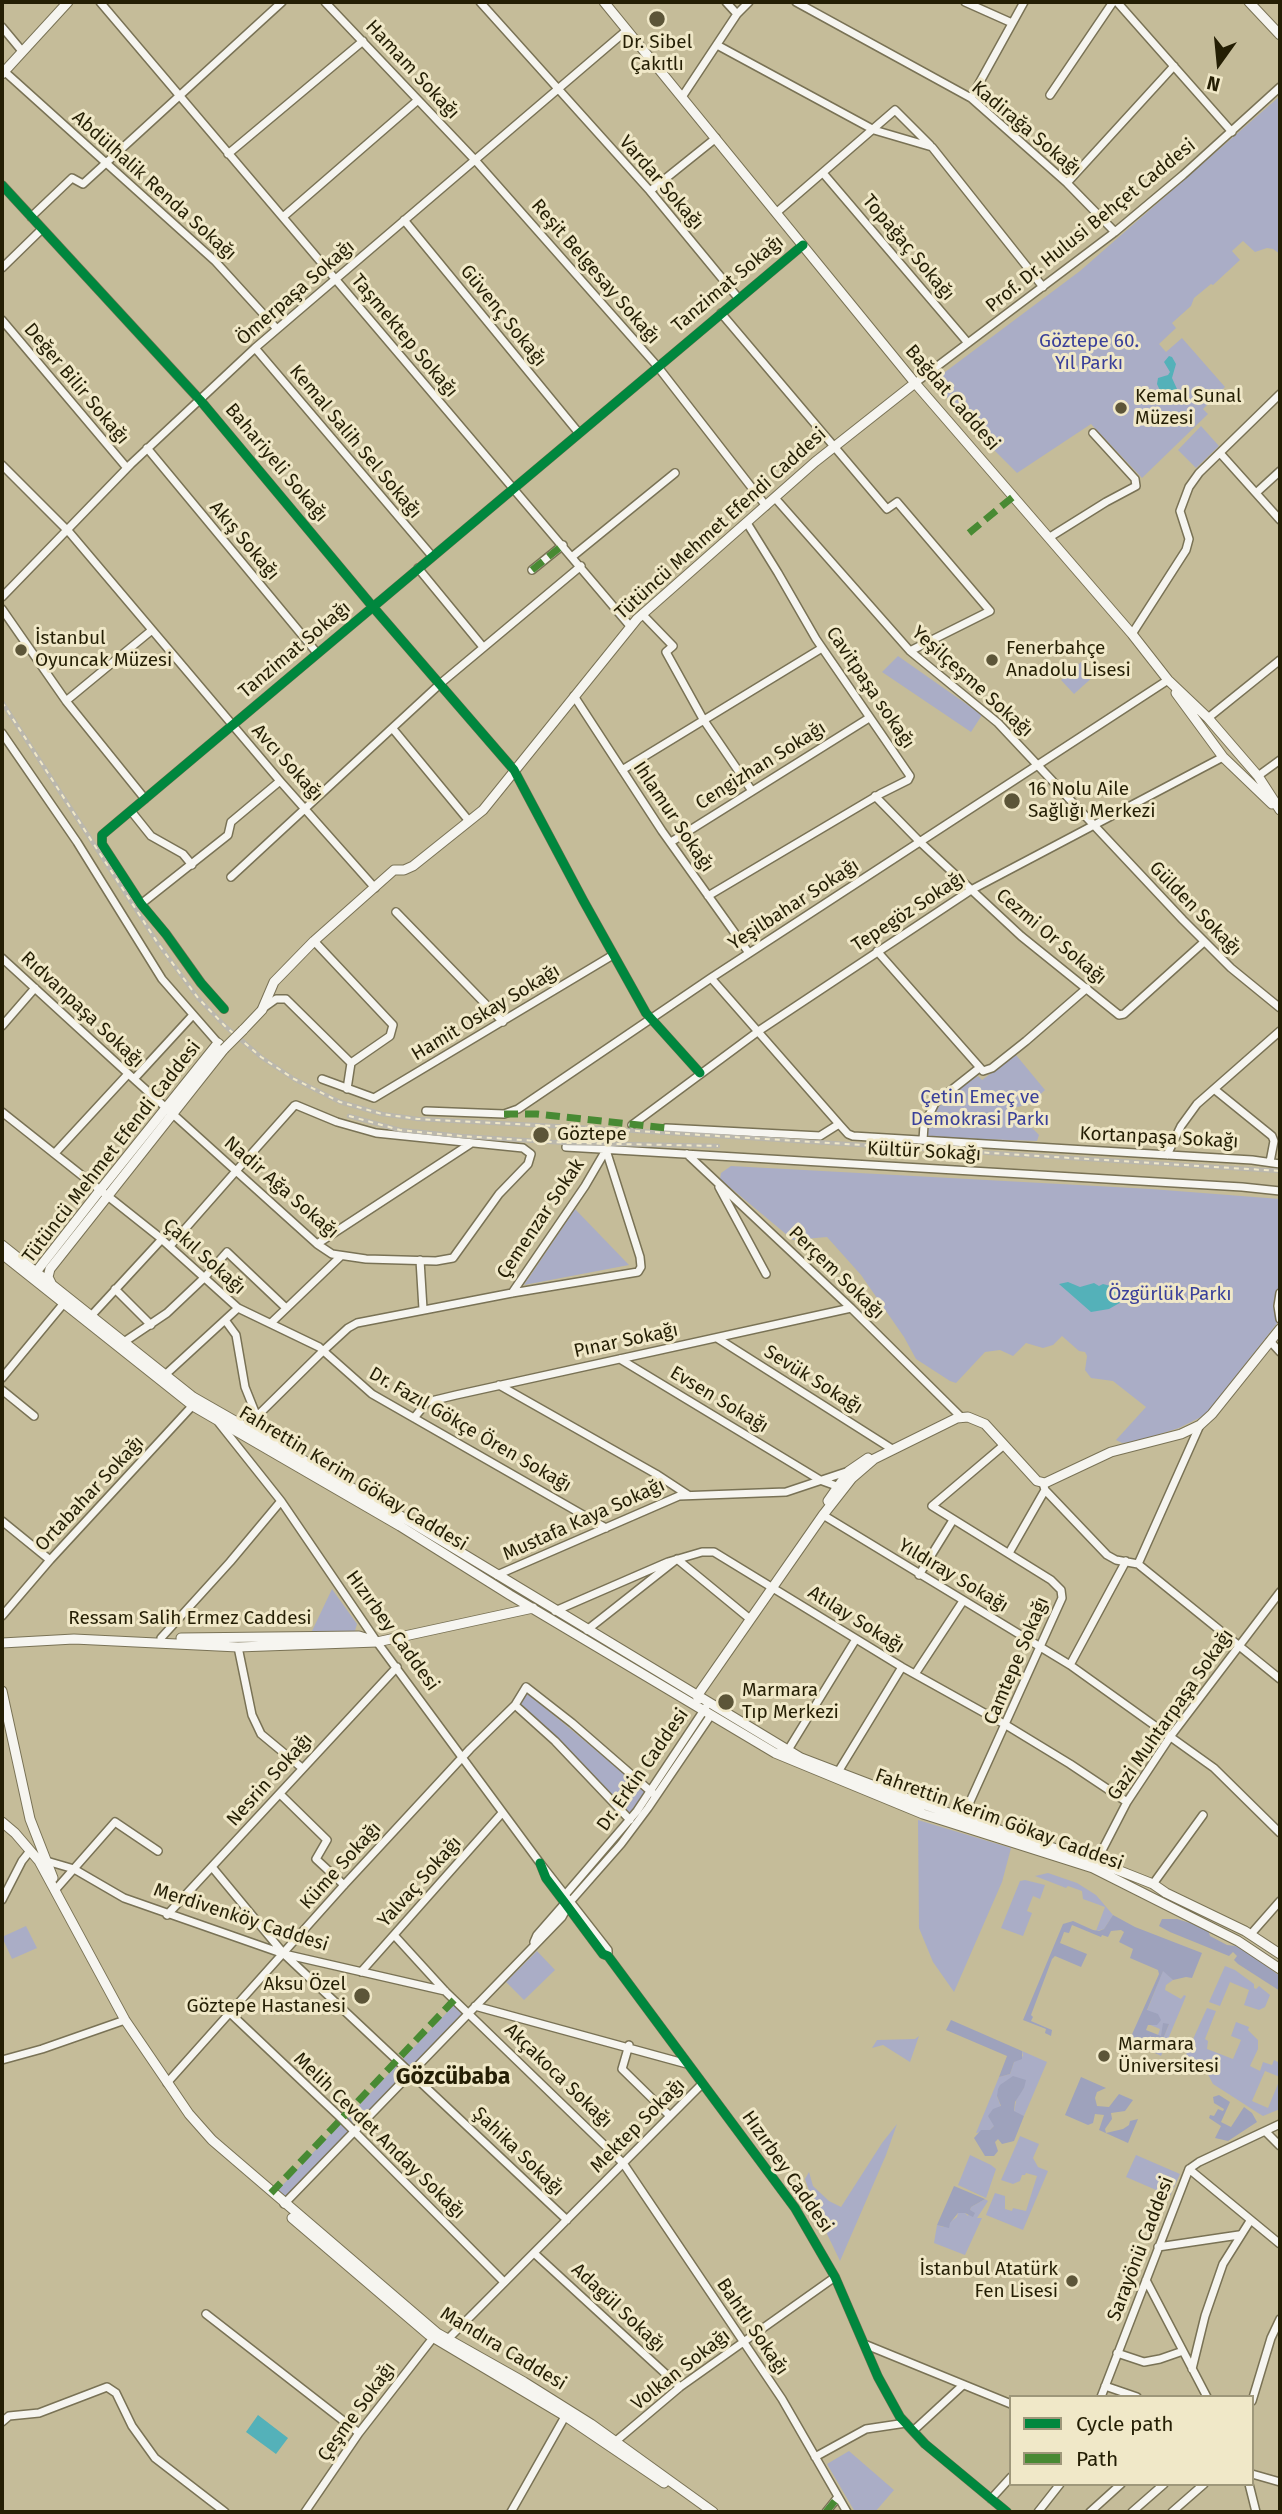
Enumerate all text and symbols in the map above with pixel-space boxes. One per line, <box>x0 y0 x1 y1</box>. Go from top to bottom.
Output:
marker: Dr. Sibel Çakıtlı <box>647 9 667 29</box>
street label: Hamam Sokağı <box>360 16 464 124</box>
north arrow <box>1184 28 1254 98</box>
place label: Dr. Sibel Çakıtlı <box>622 32 692 76</box>
text: N <box>1204 71 1223 97</box>
street label: Kadirağa Sokağı <box>967 77 1085 181</box>
street label: Abdülhalik Renda Sokağı <box>67 106 241 266</box>
street label: Vardar Sokağı <box>614 131 708 235</box>
street label: Prof. Dr. Hulusi Behçet Caddesi <box>982 134 1200 318</box>
street label: Topağaç Sokağı <box>857 190 959 306</box>
street label: Reşit Belgesay Sokağı <box>526 195 664 349</box>
street label: Tanzimat Sokağı <box>668 231 788 337</box>
street label: Ömerpaşa Sokağı <box>232 236 360 350</box>
street label: Güvenç Sokağı <box>455 261 551 371</box>
street label: Taşmektep Sokağı <box>346 270 462 402</box>
street label: Değer Bilir Sokağı <box>19 319 133 449</box>
park label: Göztepe 60. Yıl Parkı <box>1039 331 1139 375</box>
street label: Bağdat Caddesi <box>900 340 1004 456</box>
street label: Kemal Salih Sel Sokağı <box>284 361 426 523</box>
place label: Kemal Sunal Müzesi <box>1135 386 1242 430</box>
street label: Bahariyeli Sokağı <box>220 399 332 527</box>
marker: Kemal Sunal Müzesi <box>1113 400 1129 416</box>
street label: Tütüncü Mehmet Efendi Caddesi <box>611 423 831 625</box>
street label: Akış Sokağı <box>204 497 284 585</box>
street label: Tanzimat Sokağı <box>235 597 355 703</box>
street label: Yeşilçeşme Sokağı <box>907 622 1037 742</box>
street label: Cavitpaşa sokağı <box>821 623 919 753</box>
place label: İstanbul Oyuncak Müzesi <box>35 628 172 672</box>
place label: Fenerbahçe Anadolu Lisesi <box>1006 638 1131 682</box>
marker: İstanbul Oyuncak Müzesi <box>13 642 29 658</box>
marker: Fenerbahçe Anadolu Lisesi <box>984 652 1000 668</box>
street label: Cengizhan Sokağı <box>692 717 830 815</box>
street label: Avcı Sokağı <box>246 720 328 806</box>
street label: Ihlamur Sokağı <box>628 757 718 877</box>
place label: 16 Nolu Aile Sağlığı Merkezi <box>1028 779 1155 823</box>
marker: 16 Nolu Aile Sağlığı Merkezi <box>1002 791 1022 811</box>
street label: Yeşilbahar Sokağı <box>724 854 864 956</box>
street label: Gülden Sokağı <box>1144 857 1246 961</box>
street label: Tepegöz Sokağı <box>848 867 970 957</box>
street label: Cezmi Or Sokağı <box>991 884 1111 990</box>
street label: Rıdvanpaşa Sokağı <box>16 947 148 1073</box>
street label: Hamit Oskay Sokağı <box>408 960 564 1066</box>
street label: Tütüncü Mehmet Efendi Caddesi <box>18 1036 206 1268</box>
park label: Çetin Emeç ve Demokrasi Parkı <box>911 1087 1049 1131</box>
street label: Kortanpaşa Sokağı <box>1079 1122 1239 1154</box>
place label: Göztepe <box>557 1124 627 1146</box>
marker: Göztepe <box>531 1125 551 1145</box>
street label: Nadir Ağa Sokağı <box>219 1132 343 1244</box>
street label: Kültür Sokağı <box>866 1138 982 1166</box>
street label: Çemenzar Sokak <box>492 1155 590 1283</box>
street label: Çakıl Sokağı <box>158 1214 250 1300</box>
street label: Perçem Sokağı <box>783 1222 889 1324</box>
park label: Özgürlük Parkı <box>1108 1284 1232 1306</box>
street label: Pınar Sokağı <box>572 1319 680 1363</box>
street label: Sevük Sokağı <box>759 1341 867 1419</box>
street label: Evsen Sokağı <box>666 1362 772 1438</box>
street label: Dr. Fazıl Gökçe Ören Sokağı <box>365 1363 575 1497</box>
street label: Fahrettin Kerim Gökay Caddesi <box>235 1402 471 1556</box>
street label: Ortabahar Sokağı <box>31 1432 149 1556</box>
street label: Mustafa Kaya Sokağı <box>499 1474 669 1566</box>
street label: Yıldıray Sokağı <box>894 1534 1012 1618</box>
street label: Hızırbey Caddesi <box>341 1566 443 1696</box>
street label: Atılay Sokağı <box>804 1581 908 1659</box>
street label: Camtepe Sokağı <box>980 1594 1054 1728</box>
street label: Ressam Salih Ermez Caddesi <box>68 1608 312 1630</box>
street label: Gazi Muhtarpaşa Sokağı <box>1103 1625 1239 1805</box>
place label: Marmara Tıp Merkezi <box>742 1680 839 1724</box>
marker: Marmara Tıp Merkezi <box>716 1692 736 1712</box>
street label: Dr. Erkin Caddesi <box>592 1704 694 1836</box>
street label: Nesrin Sokağı <box>222 1729 318 1831</box>
street label: Fahrettin Kerim Gökay Caddesi <box>872 1764 1126 1876</box>
street label: Küme Sokağı <box>296 1817 386 1915</box>
street label: Yalvaç Sokağı <box>373 1832 467 1932</box>
street label: Merdivenköy Caddesi <box>151 1879 331 1957</box>
place label: Aksu Özel Göztepe Hastanesi <box>186 1974 346 2018</box>
marker: Aksu Özel Göztepe Hastanesi <box>352 1986 372 2006</box>
street label: Akçakoca Sokağı <box>499 2019 617 2133</box>
place label: Marmara Üniversitesi <box>1118 2034 1219 2078</box>
street label: Melih Cevdet Anday Sokağı <box>288 2048 470 2224</box>
marker: Marmara Üniversitesi <box>1096 2048 1112 2064</box>
district label: Gözcübaba <box>396 2064 510 2092</box>
street label: Mektep Sokağı <box>586 2074 690 2178</box>
street label: Şahika Sokağı <box>468 2103 568 2201</box>
street label: Hızırbey Caddesi <box>737 2107 837 2237</box>
street label: Sarayönü Caddesi <box>1103 2173 1179 2325</box>
street label: Adagül Sokağı <box>566 2259 670 2357</box>
place label: İstanbul Atatürk Fen Lisesi <box>919 2259 1058 2303</box>
marker: İstanbul Atatürk Fen Lisesi <box>1064 2273 1080 2289</box>
street label: Bahtlı Sokağı <box>711 2274 793 2380</box>
street label: Mandıra Caddesi <box>436 2302 570 2396</box>
street label: Volkan Sokağı <box>627 2324 735 2416</box>
street label: Çeşme Sokağı <box>313 2358 401 2466</box>
legend <box>1009 2395 1254 2486</box>
text: Cycle path <box>1076 2411 1174 2437</box>
text: Path <box>1076 2446 1118 2472</box>

